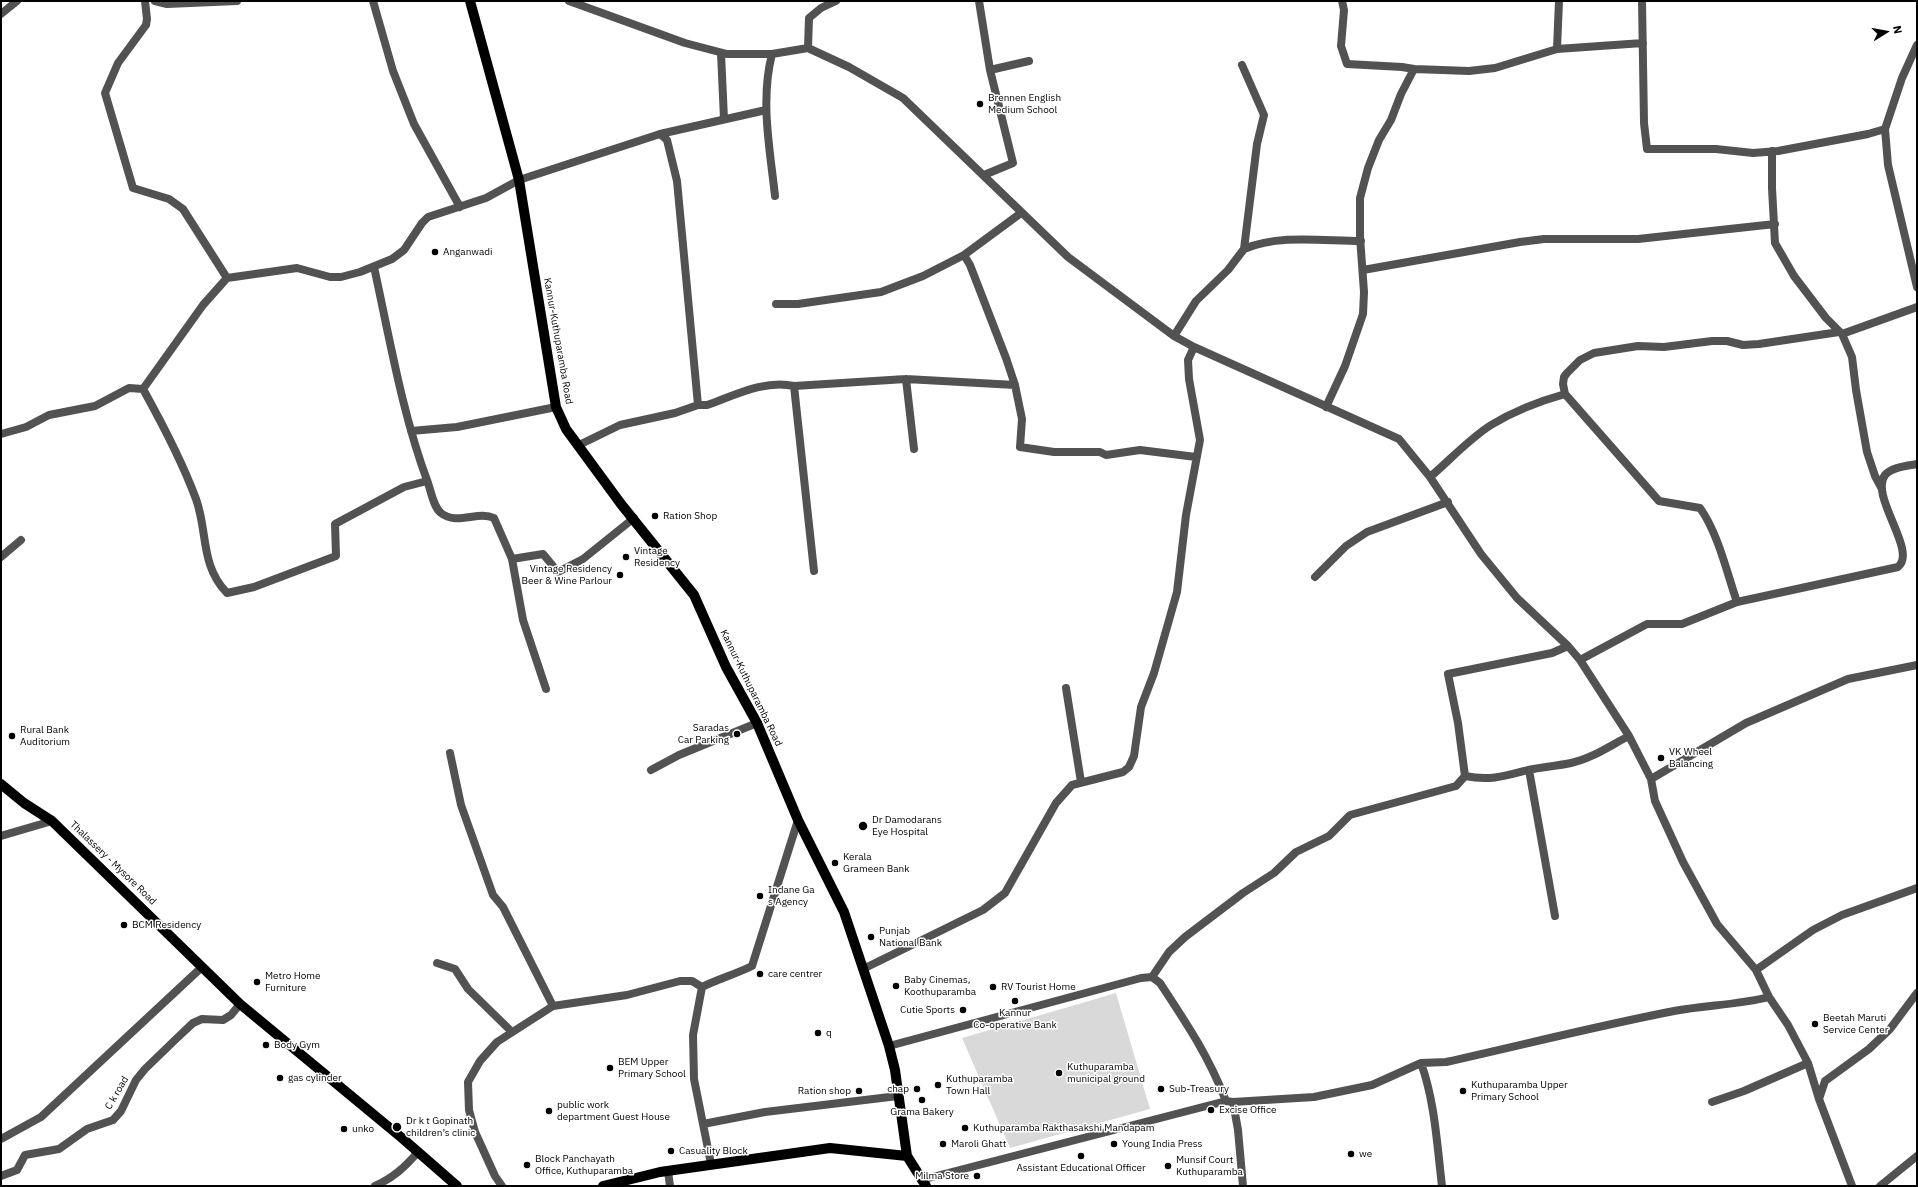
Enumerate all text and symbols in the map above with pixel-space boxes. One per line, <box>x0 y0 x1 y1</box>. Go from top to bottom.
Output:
north arrow <box>1866 12 1906 52</box>
text: N <box>1890 24 1905 35</box>
place label: Brennen English Medium School <box>988 92 1061 116</box>
marker: Brennen English Medium School <box>975 99 985 109</box>
place label: Anganwadi <box>443 246 493 258</box>
marker: Anganwadi <box>430 247 440 257</box>
street label: Kannur-Kuthuparamba Road <box>541 277 575 405</box>
place label: Ration Shop <box>663 510 717 522</box>
marker: Ration Shop <box>650 511 660 521</box>
place label: Vintage Residency <box>634 545 680 568</box>
marker: Vintage Residency <box>621 552 631 562</box>
place label: Vintage Residency Beer & Wine Parlour <box>522 563 612 586</box>
marker: Vintage Residency Beer & Wine Parlour <box>615 570 625 580</box>
street label: Kannur-Kuthuparamba Road <box>718 628 784 748</box>
place label: Saradas Car Parking <box>678 722 729 746</box>
place label: Rural Bank Auditorium <box>20 724 70 748</box>
marker: Saradas Car Parking <box>732 729 742 739</box>
marker: Rural Bank Auditorium <box>7 731 17 741</box>
place label: VK Wheel Balancing <box>1669 746 1713 770</box>
marker: VK Wheel Balancing <box>1656 753 1666 763</box>
place label: Dr Damodarans Eye Hospital <box>872 814 942 838</box>
street label: Thalassery - Mysore Road <box>67 819 159 907</box>
marker: Dr Damodarans Eye Hospital <box>857 820 869 832</box>
place label: Kerala Grameen Bank <box>843 851 909 874</box>
marker: Kerala Grameen Bank <box>830 858 840 868</box>
place label: Indane Ga s Agency <box>768 884 815 908</box>
marker: Indane Ga s Agency <box>755 891 765 901</box>
place label: BCM Residency <box>132 919 201 931</box>
marker: BCM Residency <box>119 920 129 930</box>
place label: Punjab National Bank <box>879 925 942 948</box>
marker: Punjab National Bank <box>866 932 876 942</box>
place label: care centrer <box>768 968 822 980</box>
marker: care centrer <box>755 969 765 979</box>
place label: Metro Home Furniture <box>265 970 321 994</box>
place label: Baby Cinemas, Koothuparamba <box>904 974 976 998</box>
marker: Metro Home Furniture <box>252 977 262 987</box>
marker: Baby Cinemas, Koothuparamba <box>891 981 901 991</box>
place label: RV Tourist Home <box>1001 981 1076 993</box>
marker: RV Tourist Home <box>988 982 998 992</box>
marker: Kannur Co-operative Bank <box>1010 996 1020 1006</box>
place label: Cutie Sports <box>900 1004 955 1016</box>
marker: Cutie Sports <box>958 1005 968 1015</box>
place label: Kannur Co-operative Bank <box>973 1007 1057 1030</box>
place label: Beetah Maruti Service Center <box>1823 1012 1888 1036</box>
marker: Beetah Maruti Service Center <box>1810 1019 1820 1029</box>
place label: q <box>826 1027 832 1039</box>
marker: q <box>813 1028 823 1038</box>
place label: Body Gym <box>274 1039 320 1051</box>
marker: Body Gym <box>261 1040 271 1050</box>
place label: BEM Upper Primary School <box>618 1056 686 1080</box>
place label: Kuthuparamba municipal ground <box>1067 1061 1145 1084</box>
marker: BEM Upper Primary School <box>605 1063 615 1073</box>
marker: Kuthuparamba municipal ground <box>1054 1068 1064 1078</box>
place label: gas cylinder <box>288 1072 342 1084</box>
marker: gas cylinder <box>275 1073 285 1083</box>
place label: Kuthuparamba Town Hall <box>946 1073 1013 1096</box>
street label: C k road <box>103 1074 131 1112</box>
place label: Kuthuparamba Upper Primary School <box>1471 1079 1568 1102</box>
marker: Kuthuparamba Town Hall <box>933 1080 943 1090</box>
place label: chap <box>887 1083 909 1095</box>
place label: Sub-Treasury <box>1169 1083 1229 1095</box>
marker: chap <box>912 1084 922 1094</box>
marker: Sub-Treasury <box>1156 1084 1166 1094</box>
place label: Ration shop <box>798 1085 851 1097</box>
marker: Ration shop <box>854 1086 864 1096</box>
marker: Kuthuparamba Upper Primary School <box>1458 1086 1468 1096</box>
marker: Grama Bakery <box>917 1095 927 1105</box>
place label: public work department Guest House <box>557 1099 670 1122</box>
place label: Excise Office <box>1219 1104 1276 1116</box>
marker: Excise Office <box>1206 1105 1216 1115</box>
marker: public work department Guest House <box>544 1106 554 1116</box>
place label: Grama Bakery <box>890 1106 954 1118</box>
place label: Dr k t Gopinath children’s clinic <box>406 1115 475 1138</box>
marker: Dr k t Gopinath children’s clinic <box>391 1121 403 1133</box>
place label: Kuthuparamba Rakthasakshi Mandapam <box>973 1122 1154 1134</box>
place label: unko <box>352 1123 374 1135</box>
marker: Kuthuparamba Rakthasakshi Mandapam <box>960 1123 970 1133</box>
marker: unko <box>339 1124 349 1134</box>
place label: Maroli Ghatt <box>951 1138 1006 1150</box>
place label: Young India Press <box>1122 1138 1202 1150</box>
marker: Maroli Ghatt <box>938 1139 948 1149</box>
marker: Young India Press <box>1109 1139 1119 1149</box>
place label: Casuality Block <box>679 1145 748 1157</box>
marker: Casuality Block <box>666 1146 676 1156</box>
place label: we <box>1359 1148 1372 1160</box>
marker: we <box>1346 1149 1356 1159</box>
marker: Assistant Educational Officer <box>1076 1151 1086 1161</box>
place label: Block Panchayath Office, Kuthuparamba <box>535 1153 633 1176</box>
place label: Munsif Court Kuthuparamba <box>1176 1154 1243 1178</box>
marker: Block Panchayath Office, Kuthuparamba <box>522 1160 532 1170</box>
marker: Munsif Court Kuthuparamba <box>1163 1161 1173 1171</box>
place label: Assistant Educational Officer <box>1016 1162 1146 1174</box>
place label: Milma Store <box>915 1170 969 1182</box>
marker: Milma Store <box>972 1171 982 1181</box>

